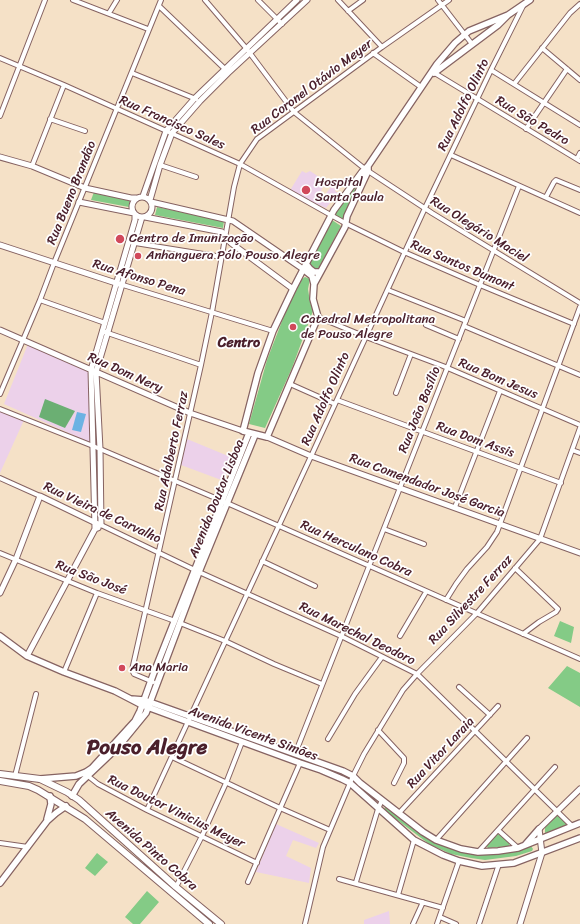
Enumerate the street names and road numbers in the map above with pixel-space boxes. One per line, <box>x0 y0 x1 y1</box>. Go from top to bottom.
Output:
street label: Rua Coronel Otávio Meyer <box>248 36 376 138</box>
street label: Rua Adolfo Olinto <box>435 56 493 154</box>
street label: Rua Francisco Sales <box>117 93 227 153</box>
street label: Rua São Pedro <box>492 93 572 149</box>
street label: Rua Bueno Brandão <box>44 139 100 247</box>
street label: Rua Olegário Maciel <box>427 194 531 266</box>
street label: Rua Santos Dumont <box>408 237 516 295</box>
street label: Rua Afonso Pena <box>91 256 187 300</box>
street label: Rua Dom Nery <box>85 350 165 396</box>
street label: Rua Adolfo Olinto <box>298 350 354 448</box>
street label: Rua Bom Jesus <box>456 355 540 403</box>
street label: Rua João Basílio <box>396 364 444 456</box>
street label: Rua Adalberto Ferraz <box>152 390 192 512</box>
street label: Rua Dom Assis <box>434 419 516 461</box>
street label: Avenida Doutor Lisboa <box>186 437 248 561</box>
street label: Rua Comendador José Garcia <box>347 451 507 521</box>
street label: Rua Vieira de Carvalho <box>41 479 163 547</box>
street label: Rua Herculano Cobra <box>298 517 414 581</box>
street label: Rua Silvestre Ferraz <box>426 552 516 648</box>
street label: Rua São José <box>53 557 129 599</box>
street label: Rua Marechal Deodoro <box>296 599 418 669</box>
street label: Avenida Vicente Simões <box>186 703 320 765</box>
street label: Rua Vitor Laraia <box>404 714 478 792</box>
street label: Rua Doutor Vinicius Meyer <box>105 772 247 852</box>
street label: Avenida Pinto Cobra <box>102 806 200 894</box>

